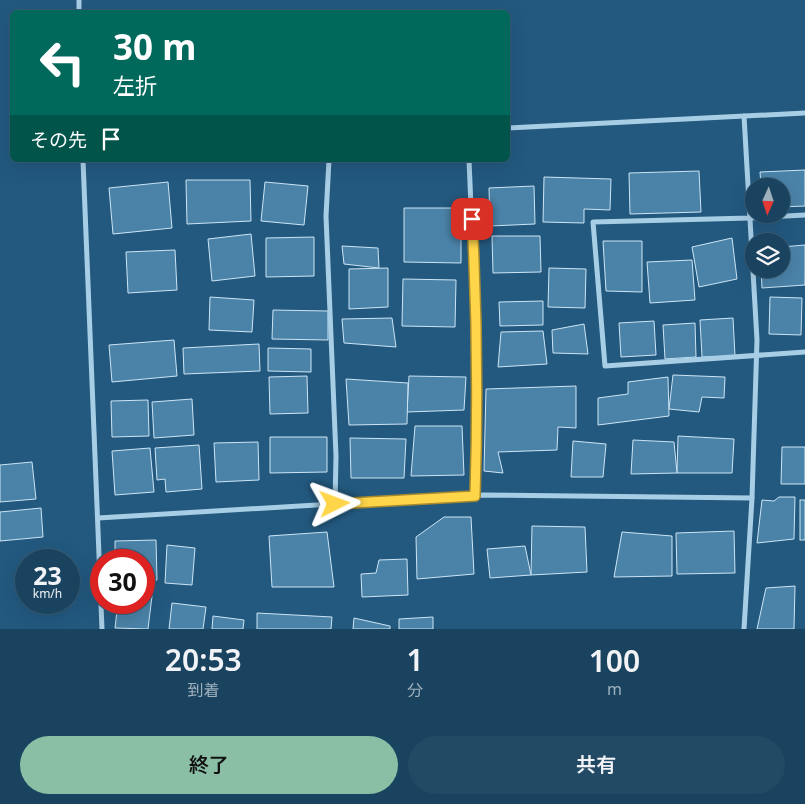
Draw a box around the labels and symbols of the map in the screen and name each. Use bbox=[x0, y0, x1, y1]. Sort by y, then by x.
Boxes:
north arrow bbox=[745, 178, 790, 222]
pin bbox=[451, 198, 493, 240]
position arrow bbox=[308, 477, 360, 529]
speed limit sign: 30 bbox=[90, 549, 155, 614]

